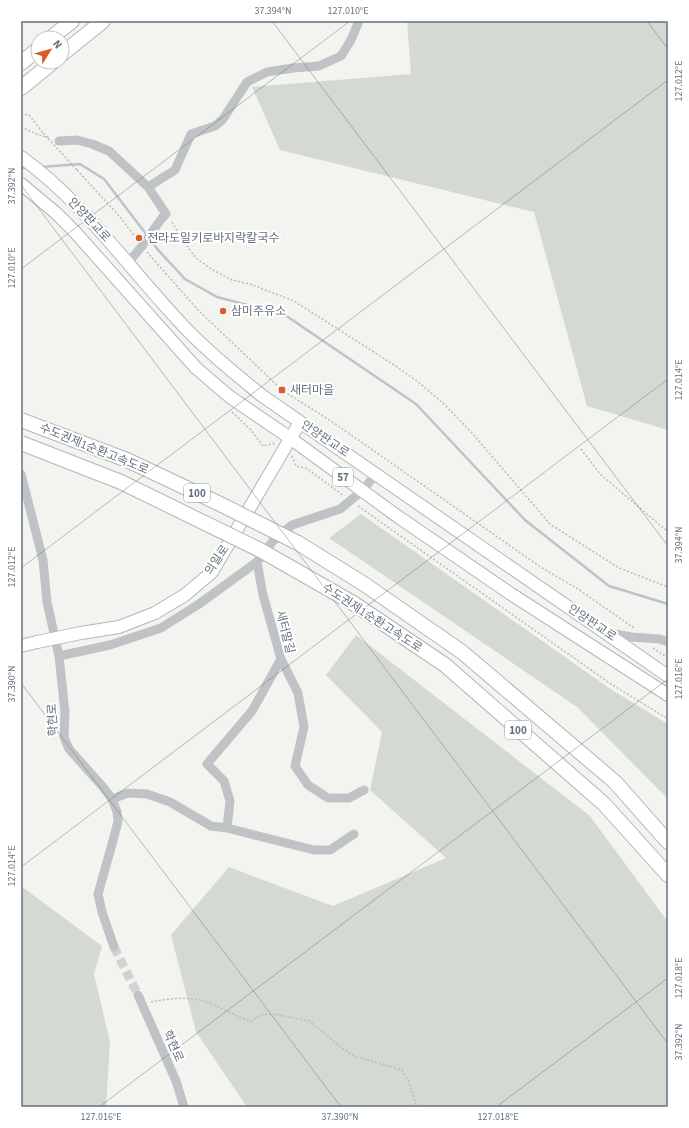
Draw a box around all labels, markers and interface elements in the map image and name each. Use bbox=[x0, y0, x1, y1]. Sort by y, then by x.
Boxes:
text: 37.394°N bbox=[254, 4, 292, 18]
text: 127.010°E bbox=[328, 4, 368, 18]
north arrow bbox=[30, 30, 70, 70]
text: N bbox=[49, 37, 66, 52]
text: 127.012°E bbox=[672, 61, 686, 101]
text: 37.392°N bbox=[5, 167, 19, 205]
street label: 안양판교로 bbox=[64, 194, 114, 246]
place label: 전라도일키로바지락칼국수 bbox=[147, 230, 279, 247]
marker: 전라도일키로바지락칼국수 bbox=[134, 233, 144, 243]
text: 127.010°E bbox=[5, 248, 19, 288]
place label: 삼미주유소 bbox=[231, 303, 286, 320]
marker: 삼미주유소 bbox=[218, 306, 228, 316]
text: 127.014°E bbox=[672, 360, 686, 400]
place label: 새터마을 bbox=[290, 382, 334, 399]
marker: 새터마을 bbox=[277, 385, 287, 395]
street label: 안양판교로 bbox=[297, 417, 353, 461]
street label: 수도권제1순환고속도로 bbox=[37, 419, 151, 479]
road number: 57 bbox=[333, 468, 353, 486]
road number: 100 bbox=[184, 484, 210, 502]
text: 37.394°N bbox=[672, 526, 686, 564]
street label: 의일로 bbox=[201, 542, 233, 578]
text: 127.012°E bbox=[5, 547, 19, 587]
street label: 수도권제1순환고속도로 bbox=[319, 579, 425, 657]
street label: 안양판교로 bbox=[564, 601, 620, 645]
street label: 새터말길 bbox=[271, 609, 299, 655]
text: 127.016°E bbox=[672, 659, 686, 699]
text: 37.390°N bbox=[5, 665, 19, 703]
street label: 학현로 bbox=[44, 703, 62, 737]
road number: 100 bbox=[505, 721, 531, 739]
text: 127.014°E bbox=[5, 846, 19, 886]
text: 127.018°E bbox=[672, 958, 686, 998]
text: 37.392°N bbox=[672, 1023, 686, 1061]
street label: 학현로 bbox=[158, 1027, 188, 1065]
text: 127.016°E bbox=[81, 1110, 121, 1124]
text: 37.390°N bbox=[321, 1110, 359, 1124]
text: 127.018°E bbox=[478, 1110, 518, 1124]

